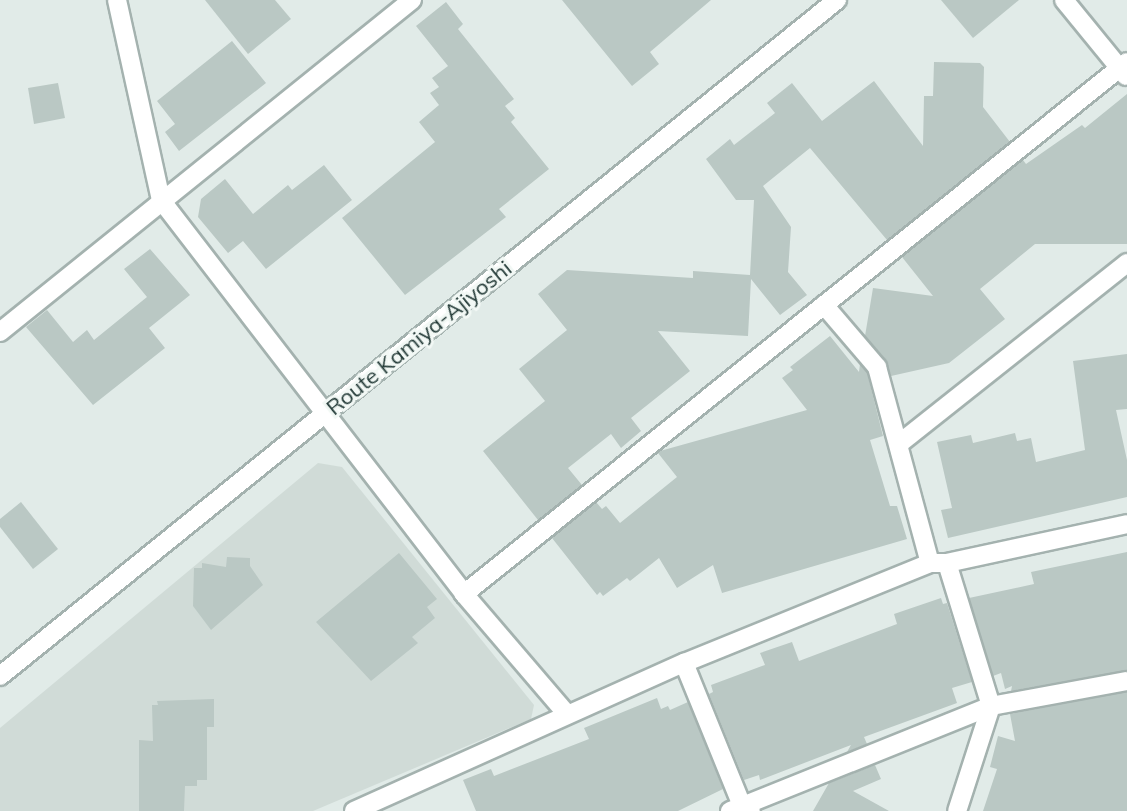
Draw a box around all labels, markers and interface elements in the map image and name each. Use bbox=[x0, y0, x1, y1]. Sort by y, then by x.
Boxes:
street label: Route Kamiya-Ajiyoshi bbox=[321, 255, 517, 421]

